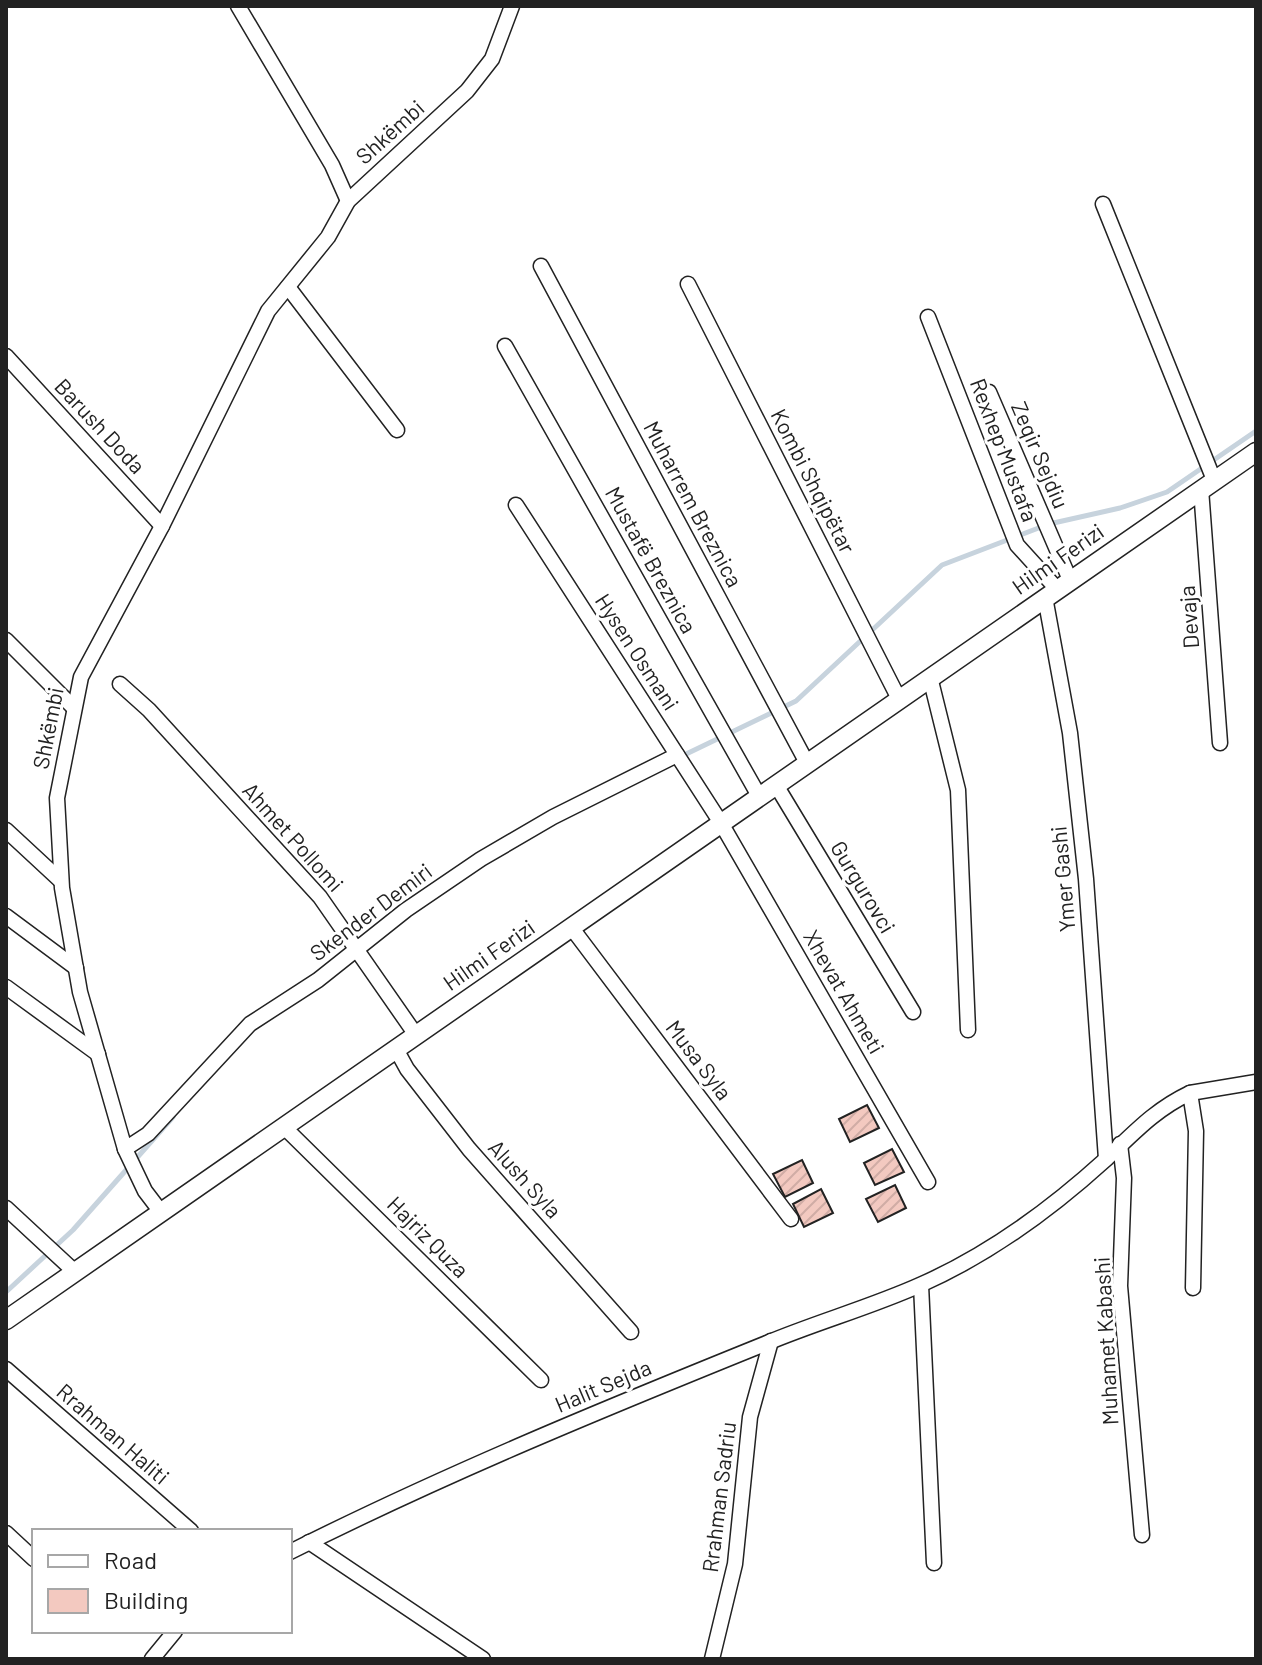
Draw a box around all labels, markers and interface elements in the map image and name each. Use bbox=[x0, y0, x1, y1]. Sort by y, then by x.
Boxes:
street label: Shkëmbi bbox=[350, 94, 429, 169]
street label: Barush Doda bbox=[50, 372, 151, 478]
street label: Rexhep Mustafa bbox=[966, 374, 1044, 525]
street label: Zeqir Sejdiu bbox=[1007, 397, 1075, 512]
street label: Kombi Shqipëtar bbox=[766, 404, 861, 557]
street label: Muharrem Breznica bbox=[639, 416, 749, 591]
street label: Mustafë Breznica bbox=[601, 482, 703, 637]
street label: Hilmi Ferizi bbox=[1007, 517, 1108, 599]
street label: Devaja bbox=[1173, 585, 1203, 649]
street label: Hysen Osmani bbox=[591, 588, 685, 715]
street label: Shkëmbi bbox=[26, 685, 68, 771]
street label: Ahmet Pollomi bbox=[238, 776, 349, 896]
street label: Ymer Gashi bbox=[1044, 825, 1080, 933]
street label: Gurgurovci bbox=[826, 836, 902, 937]
street label: Skender Demiri bbox=[304, 857, 436, 965]
street label: Hilmi Ferizi bbox=[438, 913, 539, 995]
street label: Xhevat Ahmeti bbox=[799, 925, 891, 1058]
street label: Musa Syla bbox=[661, 1014, 738, 1104]
street label: Alush Syla bbox=[484, 1134, 568, 1223]
street label: Hajriz Quza bbox=[383, 1190, 475, 1282]
street label: Muhamet Kabashi bbox=[1088, 1256, 1122, 1426]
street label: Halit Sejda bbox=[551, 1353, 655, 1417]
street label: Rrahman Haliti bbox=[52, 1377, 175, 1489]
street label: Rrahman Sadriu bbox=[696, 1420, 740, 1574]
legend bbox=[32, 1529, 292, 1633]
text: Road bbox=[104, 1545, 157, 1574]
text: Building bbox=[104, 1585, 188, 1614]

